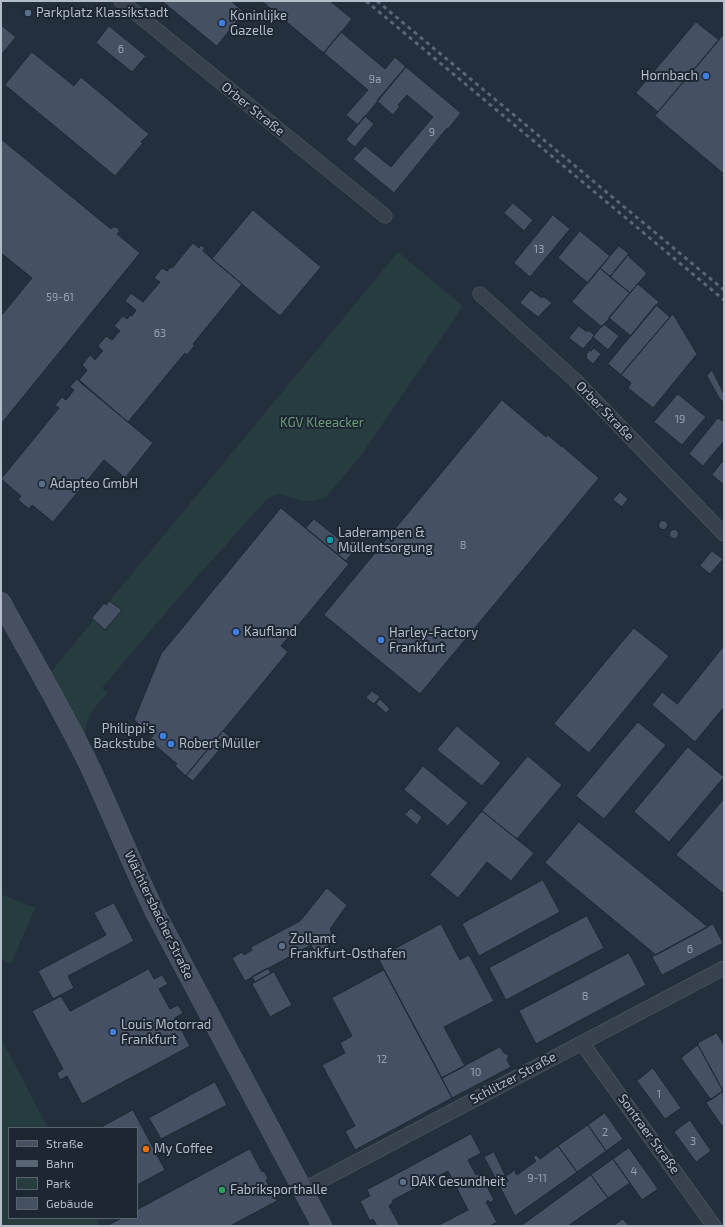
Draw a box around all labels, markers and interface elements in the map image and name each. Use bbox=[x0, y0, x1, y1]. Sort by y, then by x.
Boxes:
place label: Parkplatz Klassikstadt bbox=[36, 5, 168, 21]
marker: Parkplatz Klassikstadt bbox=[23, 8, 33, 18]
place label: Koninlijke Gazelle bbox=[230, 8, 287, 39]
marker: Koninlijke Gazelle bbox=[217, 18, 227, 28]
house number: 6 bbox=[118, 42, 124, 56]
place label: Hornbach bbox=[641, 68, 698, 84]
marker: Hornbach bbox=[701, 71, 711, 81]
house number: 9a bbox=[369, 72, 381, 86]
street label: Orber Straße bbox=[218, 79, 288, 139]
house number: 9 bbox=[429, 125, 435, 139]
house number: 13 bbox=[534, 242, 544, 256]
house number: 59-61 bbox=[46, 290, 74, 304]
house number: 63 bbox=[154, 326, 166, 340]
street label: Orber Straße bbox=[573, 378, 637, 444]
house number: 19 bbox=[675, 412, 685, 426]
park label: KGV Kleeacker bbox=[280, 415, 364, 431]
place label: Adapteo GmbH bbox=[50, 476, 138, 492]
marker: Adapteo GmbH bbox=[37, 479, 47, 489]
place label: Laderampen & Müllentsorgung bbox=[338, 525, 433, 556]
marker: Laderampen & Müllentsorgung bbox=[325, 535, 335, 545]
house number: 8 bbox=[460, 538, 466, 552]
place label: Kaufland bbox=[244, 624, 297, 640]
place label: Harley-Factory Frankfurt bbox=[389, 625, 478, 656]
marker: Kaufland bbox=[231, 627, 241, 637]
marker: Harley-Factory Frankfurt bbox=[376, 635, 386, 645]
place label: Philippi's Backstube bbox=[93, 721, 155, 752]
marker: Philippi's Backstube bbox=[158, 731, 168, 741]
place label: Robert Müller bbox=[179, 736, 261, 752]
marker: Robert Müller bbox=[166, 739, 176, 749]
street label: Wächtersbacher Straße bbox=[121, 848, 197, 982]
place label: Zollamt Frankfurt-Osthafen bbox=[290, 931, 406, 962]
marker: Zollamt Frankfurt-Osthafen bbox=[277, 941, 287, 951]
house number: 6 bbox=[687, 942, 693, 956]
house number: 8 bbox=[582, 989, 588, 1003]
place label: Louis Motorrad Frankfurt bbox=[121, 1017, 211, 1048]
marker: Louis Motorrad Frankfurt bbox=[108, 1027, 118, 1037]
street label: Schlitzer Straße bbox=[467, 1049, 559, 1107]
house number: 12 bbox=[377, 1052, 387, 1066]
house number: 10 bbox=[470, 1065, 482, 1079]
house number: 1 bbox=[657, 1087, 661, 1101]
street label: Sontraer Straße bbox=[615, 1091, 683, 1177]
house number: 2 bbox=[602, 1125, 608, 1139]
legend bbox=[8, 1127, 138, 1219]
house number: 3 bbox=[690, 1134, 696, 1148]
text: Straße bbox=[46, 1136, 83, 1150]
place label: My Coffee bbox=[154, 1141, 213, 1157]
marker: My Coffee bbox=[141, 1144, 151, 1154]
text: Bahn bbox=[46, 1156, 74, 1170]
house number: 4 bbox=[631, 1164, 637, 1178]
house number: 9-11 bbox=[527, 1171, 547, 1185]
place label: DAK Gesundheit bbox=[411, 1174, 505, 1190]
text: Park bbox=[46, 1176, 71, 1190]
marker: DAK Gesundheit bbox=[398, 1177, 408, 1187]
place label: Fabriksporthalle bbox=[230, 1182, 327, 1198]
marker: Fabriksporthalle bbox=[217, 1185, 227, 1195]
text: Gebäude bbox=[46, 1196, 94, 1210]

